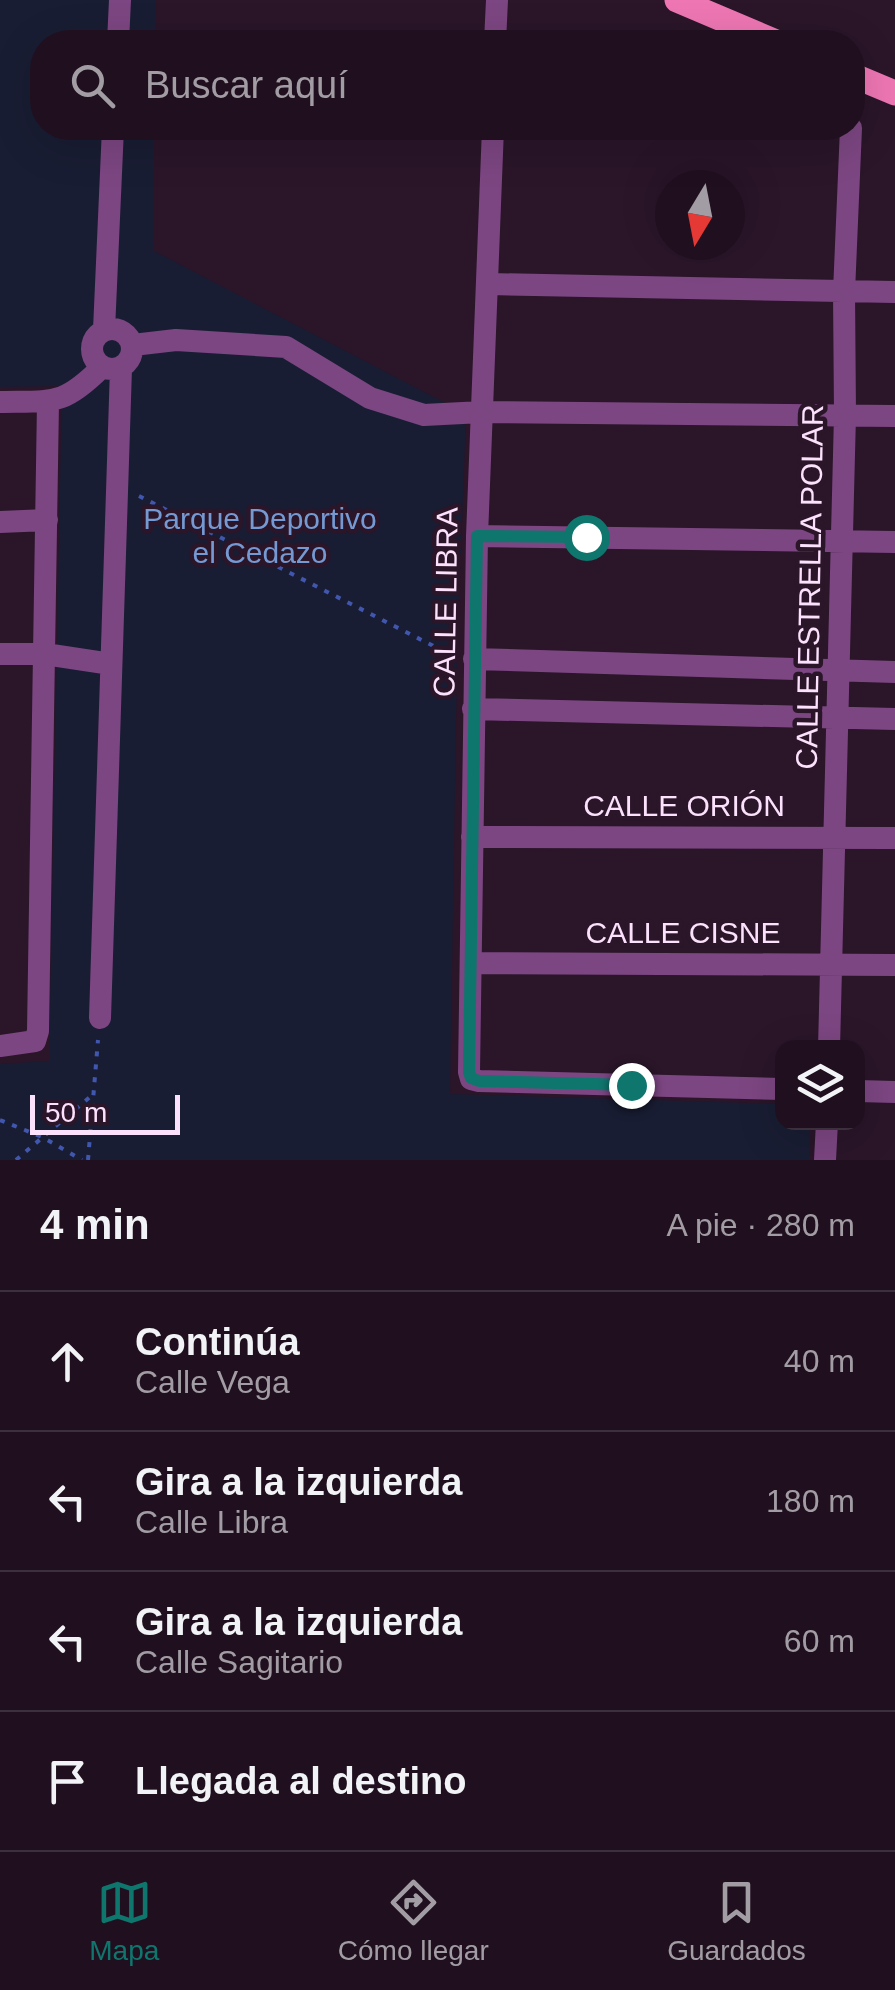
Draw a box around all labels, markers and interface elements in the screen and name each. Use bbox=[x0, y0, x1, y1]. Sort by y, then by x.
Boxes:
search box bbox=[30, 30, 865, 140]
icon: search bbox=[65, 58, 120, 113]
text: Buscar aquí bbox=[145, 64, 348, 106]
north arrow bbox=[655, 170, 745, 260]
street label: CALLE ESTRELLA POLAR bbox=[790, 404, 829, 770]
park label: Parque Deportivo el Cedazo bbox=[143, 502, 377, 569]
street label: CALLE LIBRA bbox=[427, 507, 464, 697]
route start bbox=[564, 515, 610, 561]
street label: CALLE ORIÓN bbox=[583, 789, 785, 822]
street label: CALLE CISNE bbox=[585, 916, 781, 949]
map controls bbox=[775, 1040, 865, 1130]
button: layers bbox=[775, 1040, 865, 1130]
route end bbox=[609, 1063, 655, 1109]
scale bar bbox=[30, 1090, 180, 1134]
text: 50 m bbox=[45, 1097, 107, 1128]
text: 4 min bbox=[40, 1201, 150, 1248]
text: A pie · 280 m bbox=[666, 1207, 855, 1243]
text: Continúa bbox=[135, 1321, 300, 1363]
icon: ahead bbox=[40, 1334, 95, 1389]
text: 40 m bbox=[784, 1343, 855, 1379]
text: Calle Vega bbox=[135, 1364, 290, 1400]
text: Gira a la izquierda bbox=[135, 1461, 462, 1503]
icon: left bbox=[40, 1474, 95, 1529]
text: 180 m bbox=[766, 1483, 855, 1519]
text: Calle Libra bbox=[135, 1504, 288, 1540]
text: Gira a la izquierda bbox=[135, 1601, 462, 1643]
icon: left bbox=[40, 1614, 95, 1669]
text: 60 m bbox=[784, 1623, 855, 1659]
text: Calle Sagitario bbox=[135, 1644, 343, 1680]
icon: arrive bbox=[40, 1754, 95, 1809]
text: Llegada al destino bbox=[135, 1760, 467, 1802]
tab: Mapa bbox=[89, 1875, 159, 1967]
tab: Cómo llegar bbox=[338, 1875, 489, 1967]
tab: Guardados bbox=[667, 1875, 806, 1967]

